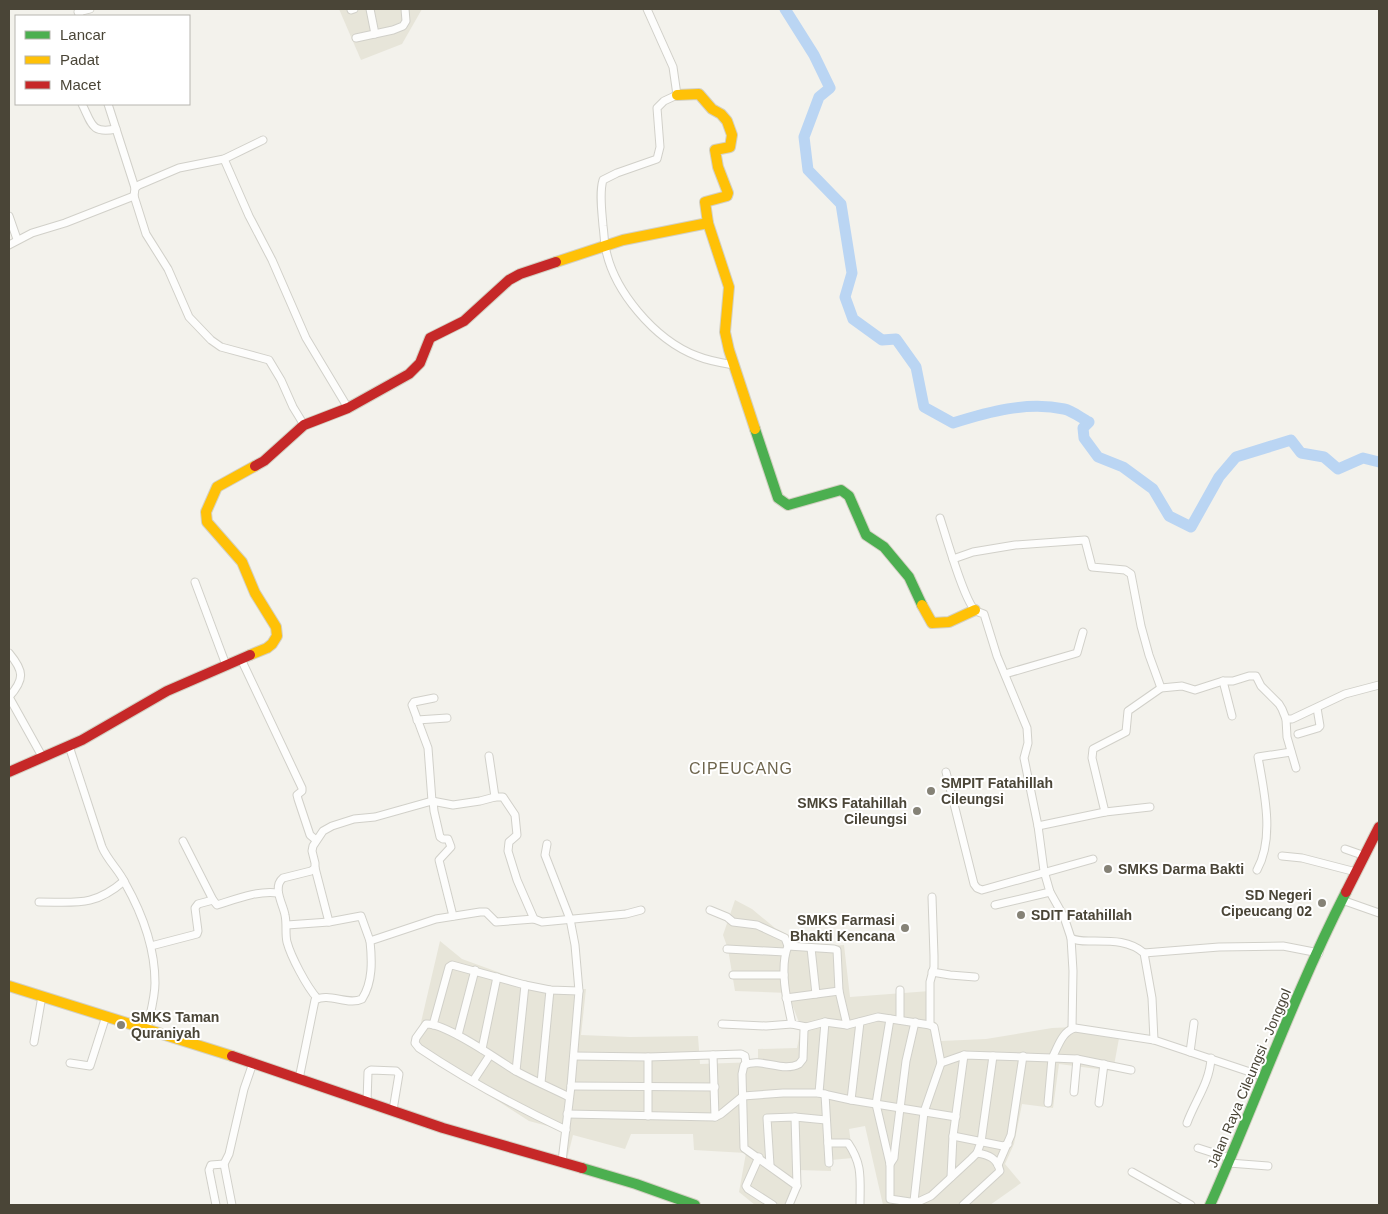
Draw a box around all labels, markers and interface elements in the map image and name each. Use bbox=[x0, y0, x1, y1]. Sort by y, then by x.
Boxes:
legend bbox=[15, 15, 190, 105]
text: Lancar bbox=[60, 26, 106, 43]
text: Padat bbox=[60, 51, 100, 68]
text: Macet bbox=[60, 76, 102, 93]
district label: CIPEUCANG bbox=[689, 760, 793, 777]
place label: SMPIT Fatahillah Cileungsi bbox=[941, 775, 1053, 807]
marker: SMPIT Fatahillah Cileungsi bbox=[925, 785, 937, 797]
place label: SMKS Fatahillah Cileungsi bbox=[797, 795, 907, 827]
marker: SMKS Fatahillah Cileungsi bbox=[911, 805, 923, 817]
place label: SMKS Darma Bakti bbox=[1118, 861, 1244, 877]
marker: SMKS Darma Bakti bbox=[1102, 863, 1114, 875]
place label: SD Negeri Cipeucang 02 bbox=[1221, 887, 1312, 919]
marker: SD Negeri Cipeucang 02 bbox=[1316, 897, 1328, 909]
place label: SDIT Fatahillah bbox=[1031, 907, 1132, 923]
marker: SDIT Fatahillah bbox=[1015, 909, 1027, 921]
place label: SMKS Farmasi Bhakti Kencana bbox=[790, 912, 895, 944]
marker: SMKS Farmasi Bhakti Kencana bbox=[899, 922, 911, 934]
street label: Jalan Raya Cileungsi - Jonggol bbox=[1204, 986, 1294, 1170]
place label: SMKS Taman Quraniyah bbox=[131, 1009, 219, 1041]
marker: SMKS Taman Quraniyah bbox=[115, 1019, 127, 1031]

